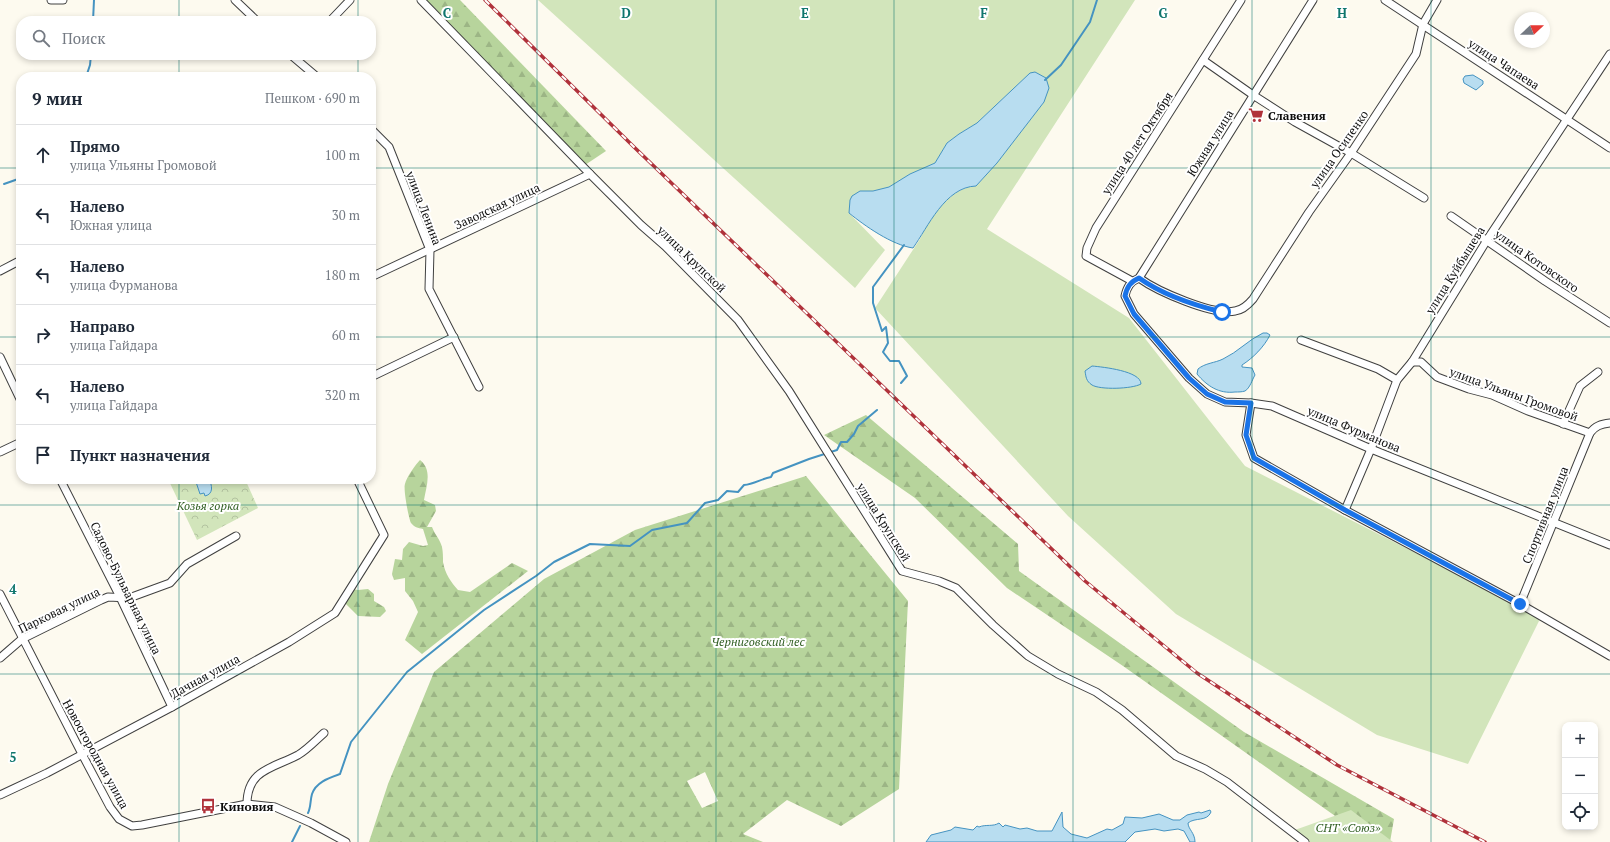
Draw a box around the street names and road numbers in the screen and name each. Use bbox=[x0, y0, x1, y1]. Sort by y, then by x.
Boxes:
street label: улица Чапаева bbox=[1465, 35, 1542, 92]
street label: улица 40 лет Октября bbox=[1098, 89, 1176, 198]
street label: Южная улица bbox=[1184, 107, 1236, 179]
street label: улица Осипенко bbox=[1306, 107, 1372, 192]
street label: улица Ленина bbox=[403, 168, 445, 247]
street label: Заводская улица bbox=[452, 180, 542, 232]
street label: улица Крупской bbox=[654, 222, 729, 296]
street label: улица Куйбышева bbox=[1422, 224, 1488, 317]
street label: улица Котовского bbox=[1491, 226, 1582, 296]
street label: улица Ульяны Громовой bbox=[1447, 363, 1580, 424]
street label: улица Фурманова bbox=[1304, 402, 1403, 455]
street label: Спортивная улица bbox=[1519, 464, 1571, 566]
street label: улица Крупской bbox=[853, 479, 914, 564]
street label: Садово-Бульварная улица bbox=[87, 519, 165, 657]
street label: Парковая улица bbox=[16, 584, 102, 636]
street label: Дачная улица bbox=[168, 651, 242, 701]
street label: Новоогородная улица bbox=[60, 697, 132, 811]

